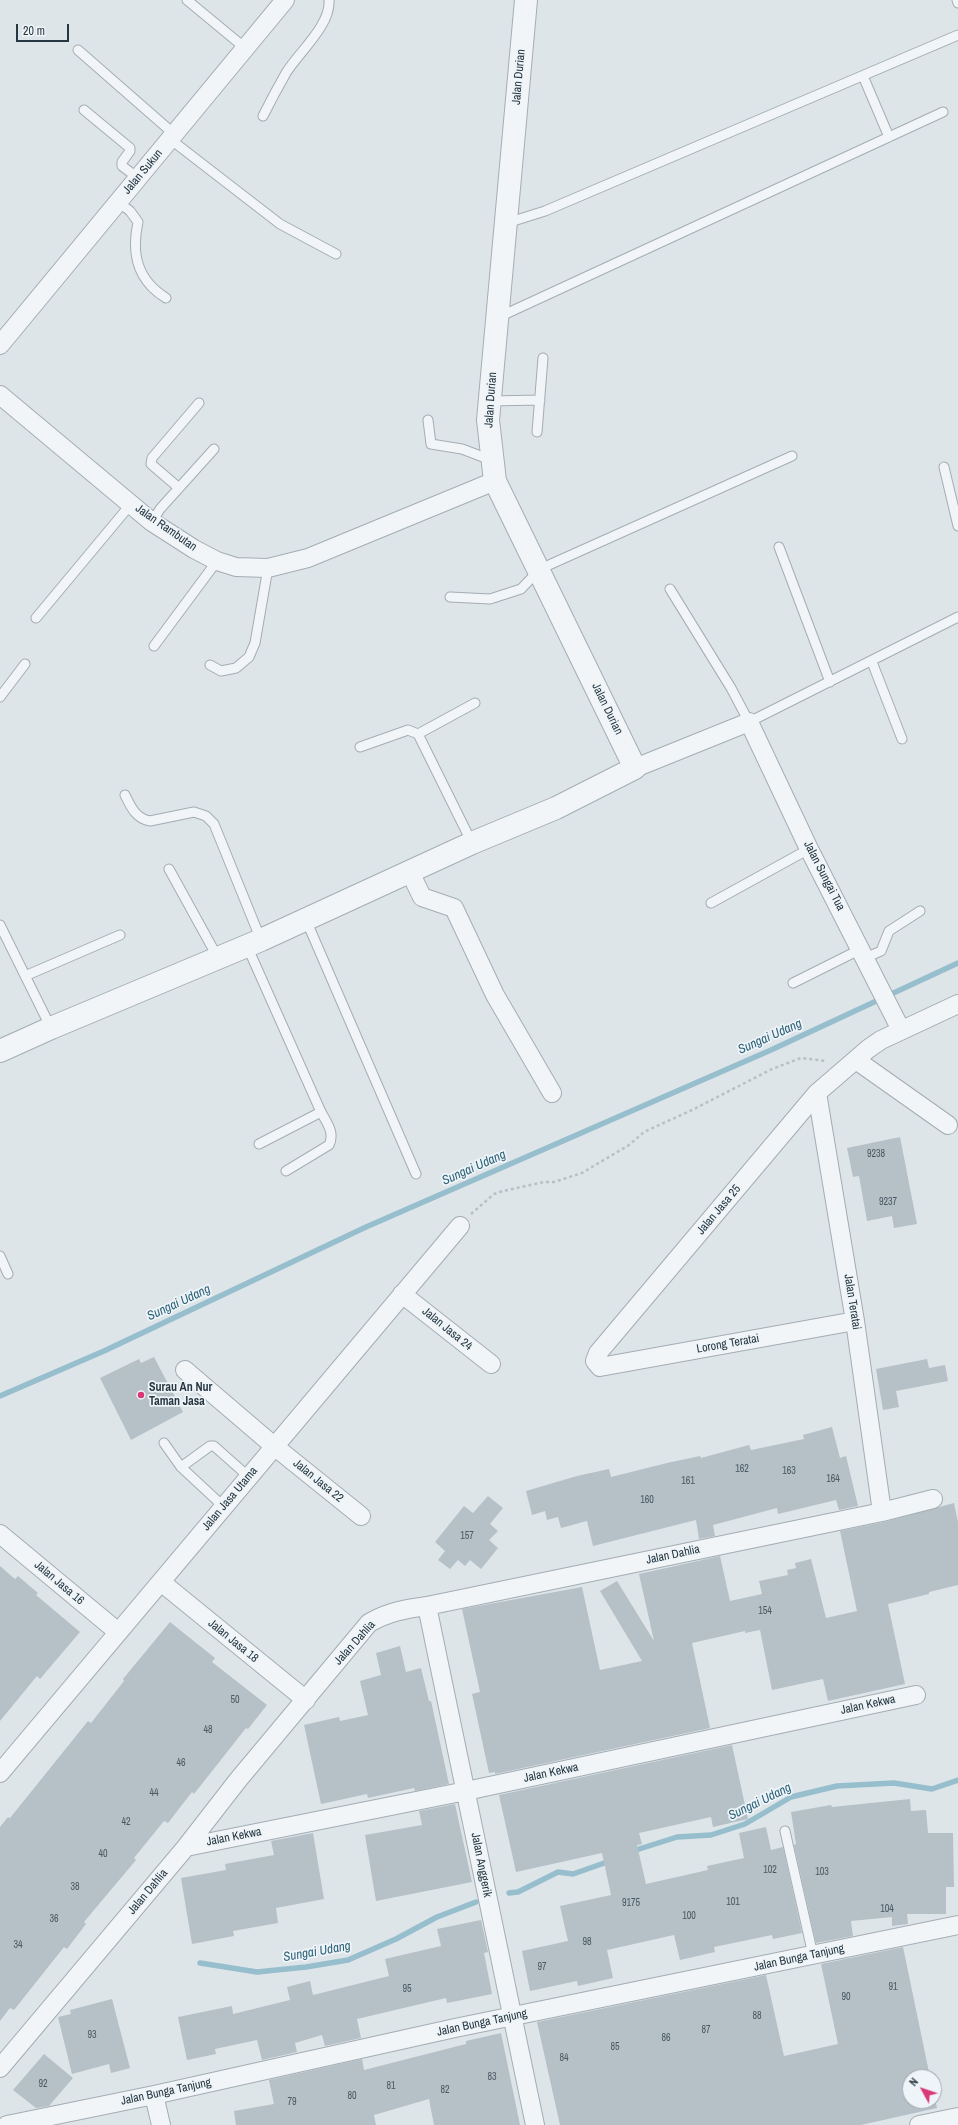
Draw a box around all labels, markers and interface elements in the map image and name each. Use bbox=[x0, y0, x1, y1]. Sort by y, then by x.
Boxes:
scale bar bbox=[18, 16, 71, 42]
text: 20 m bbox=[23, 23, 45, 39]
street label: Jalan Durian bbox=[509, 49, 529, 105]
street label: Jalan Sukun bbox=[120, 147, 166, 197]
street label: Jalan Durian bbox=[482, 372, 500, 428]
street label: Jalan Rambutan bbox=[133, 502, 199, 554]
street label: Jalan Durian bbox=[588, 681, 626, 737]
street label: Jalan Sungai Tua bbox=[800, 839, 848, 913]
water label: Sungai Udang bbox=[736, 1016, 804, 1058]
water label: Sungai Udang bbox=[440, 1147, 508, 1189]
house number: 9238 bbox=[867, 1148, 885, 1160]
street label: Jalan Jasa 25 bbox=[694, 1182, 744, 1238]
house number: 9237 bbox=[879, 1196, 897, 1208]
street label: Jalan Teratai bbox=[840, 1273, 864, 1331]
water label: Sungai Udang bbox=[145, 1282, 213, 1324]
street label: Jalan Jasa 24 bbox=[419, 1304, 475, 1354]
street label: Lorong Teratai bbox=[696, 1331, 760, 1357]
place label: Surau An Nur Taman Jasa bbox=[149, 1381, 212, 1409]
marker: Surau An Nur Taman Jasa bbox=[136, 1390, 146, 1400]
street label: Jalan Jasa 22 bbox=[290, 1456, 346, 1506]
house number: 162 bbox=[735, 1463, 749, 1475]
street label: Jalan Jasa Utama bbox=[199, 1464, 261, 1534]
house number: 163 bbox=[782, 1465, 796, 1477]
house number: 164 bbox=[826, 1473, 840, 1485]
house number: 161 bbox=[681, 1475, 695, 1487]
house number: 160 bbox=[640, 1494, 654, 1506]
house number: 157 bbox=[460, 1530, 474, 1542]
street label: Jalan Dahlia bbox=[645, 1542, 701, 1568]
street label: Jalan Jasa 16 bbox=[31, 1558, 87, 1608]
house number: 154 bbox=[758, 1605, 772, 1617]
street label: Jalan Jasa 18 bbox=[205, 1616, 261, 1666]
street label: Jalan Dahlia bbox=[331, 1618, 379, 1668]
street label: Jalan Kekwa bbox=[839, 1692, 897, 1718]
house number: 50 bbox=[230, 1694, 240, 1706]
house number: 48 bbox=[203, 1724, 213, 1736]
house number: 46 bbox=[176, 1757, 186, 1769]
street label: Jalan Kekwa bbox=[522, 1760, 580, 1786]
water label: Sungai Udang bbox=[726, 1780, 794, 1824]
house number: 44 bbox=[149, 1787, 159, 1799]
house number: 42 bbox=[121, 1816, 131, 1828]
street label: Jalan Kekwa bbox=[205, 1825, 263, 1849]
street label: Jalan Anggerik bbox=[468, 1831, 494, 1899]
house number: 40 bbox=[98, 1848, 108, 1860]
house number: 102 bbox=[763, 1864, 777, 1876]
street label: Jalan Dahlia bbox=[125, 1866, 171, 1918]
house number: 103 bbox=[815, 1866, 829, 1878]
house number: 38 bbox=[70, 1881, 80, 1893]
house number: 101 bbox=[726, 1896, 740, 1908]
house number: 9175 bbox=[622, 1897, 640, 1909]
house number: 104 bbox=[880, 1903, 894, 1915]
house number: 100 bbox=[682, 1910, 696, 1922]
house number: 36 bbox=[49, 1913, 59, 1925]
house number: 98 bbox=[582, 1936, 592, 1948]
water label: Sungai Udang bbox=[282, 1938, 352, 1966]
house number: 34 bbox=[13, 1939, 23, 1951]
street label: Jalan Bunga Tanjung bbox=[752, 1941, 846, 1975]
house number: 97 bbox=[537, 1961, 547, 1973]
house number: 91 bbox=[888, 1981, 898, 1993]
house number: 95 bbox=[402, 1983, 412, 1995]
house number: 90 bbox=[841, 1991, 851, 2003]
street label: Jalan Bunga Tanjung bbox=[435, 2006, 529, 2040]
house number: 88 bbox=[752, 2010, 762, 2022]
house number: 87 bbox=[701, 2024, 711, 2036]
house number: 93 bbox=[87, 2029, 97, 2041]
house number: 86 bbox=[661, 2032, 671, 2044]
house number: 85 bbox=[610, 2041, 620, 2053]
house number: 84 bbox=[559, 2052, 569, 2064]
north arrow bbox=[902, 2069, 942, 2109]
house number: 83 bbox=[487, 2071, 497, 2083]
street label: Jalan Bunga Tanjung bbox=[119, 2075, 213, 2109]
text: N bbox=[906, 2075, 921, 2089]
house number: 92 bbox=[38, 2078, 48, 2090]
house number: 81 bbox=[386, 2080, 396, 2092]
house number: 82 bbox=[440, 2084, 450, 2096]
house number: 80 bbox=[347, 2090, 357, 2102]
house number: 79 bbox=[287, 2096, 297, 2108]

